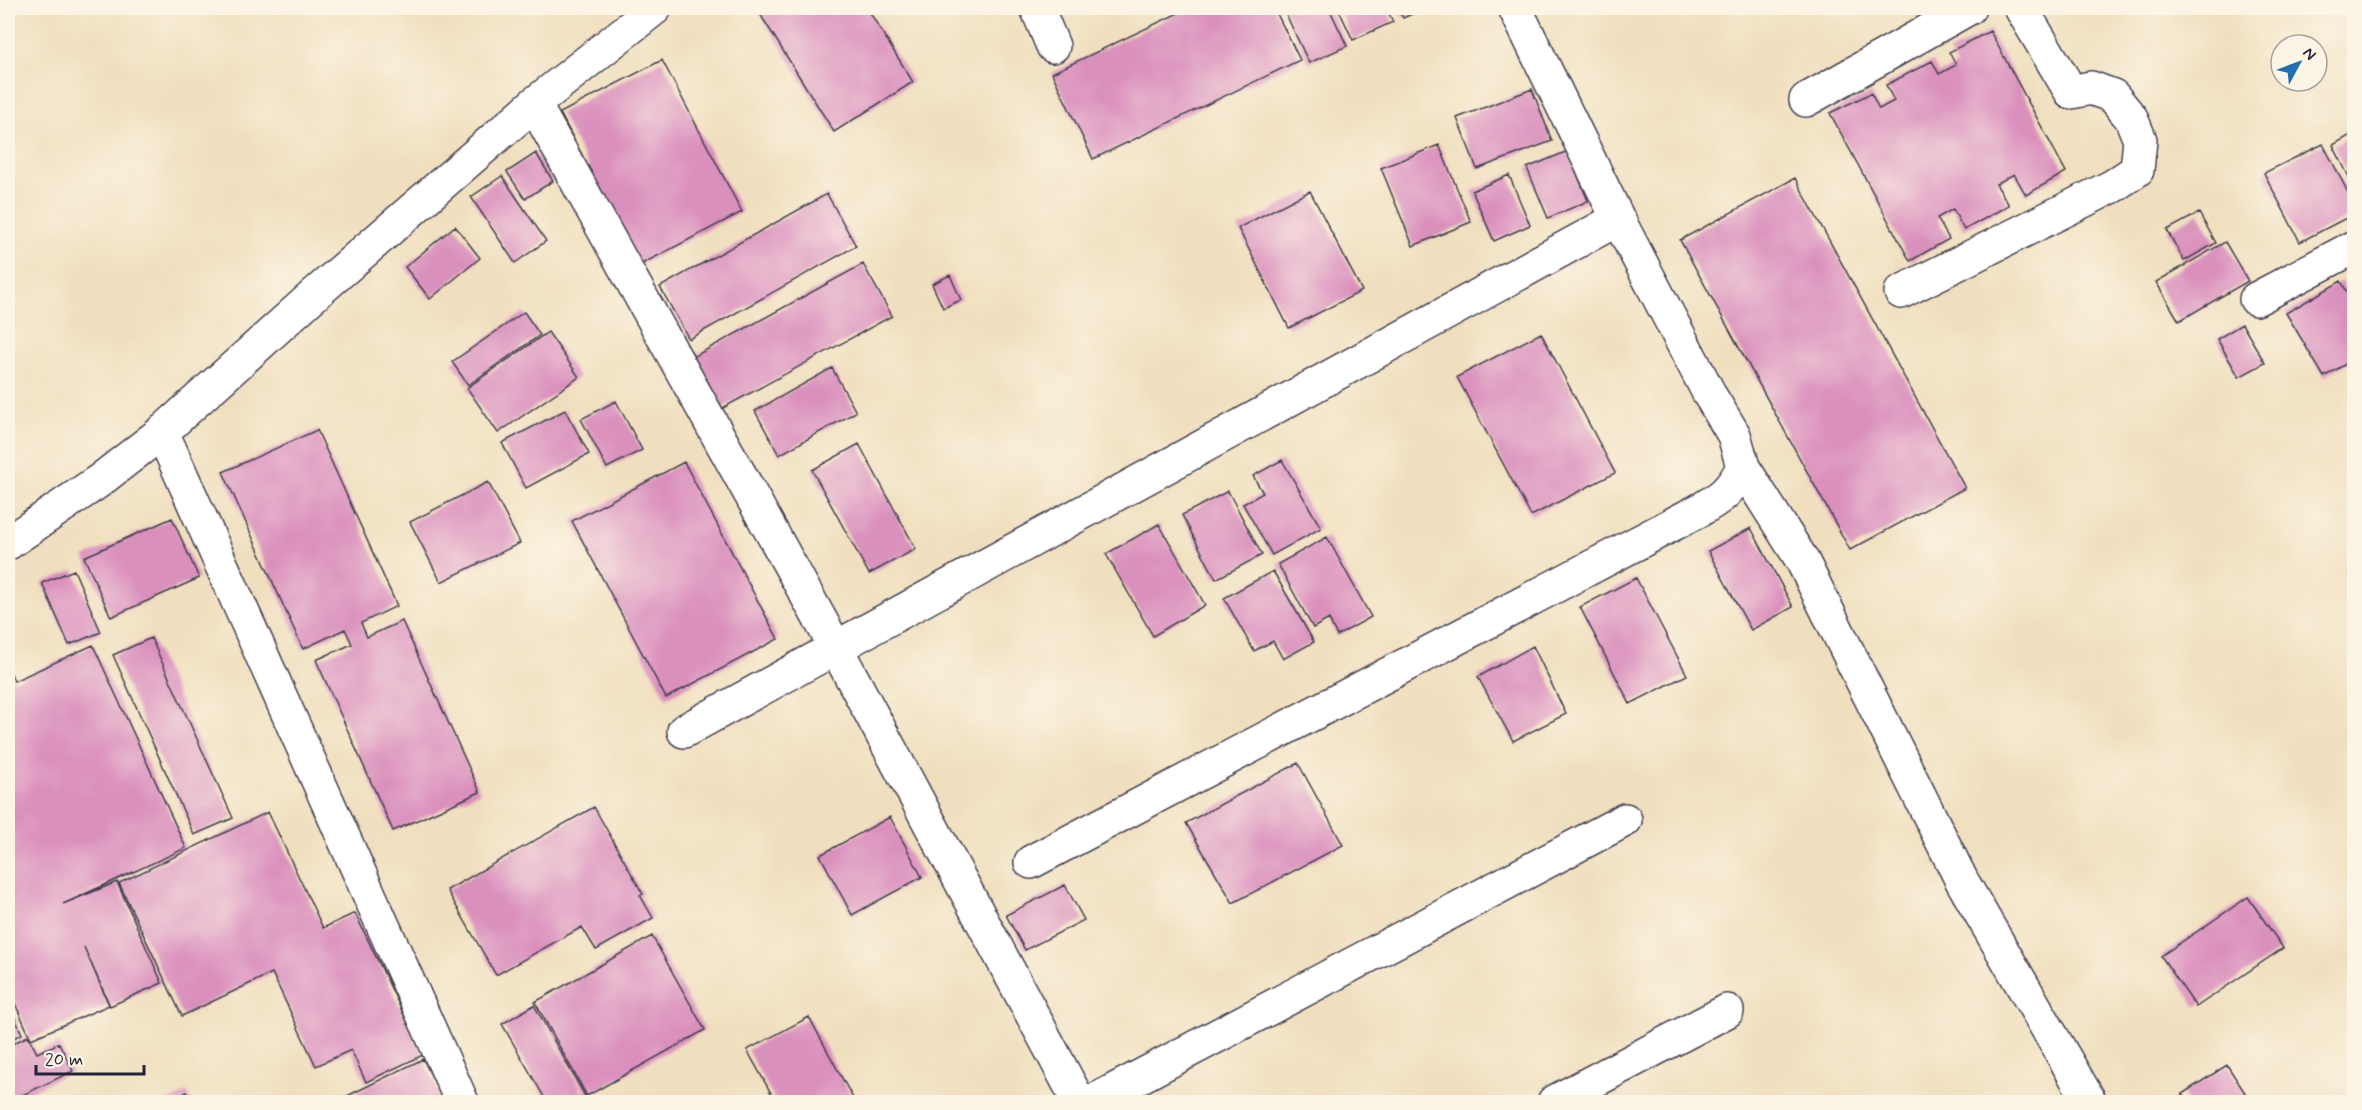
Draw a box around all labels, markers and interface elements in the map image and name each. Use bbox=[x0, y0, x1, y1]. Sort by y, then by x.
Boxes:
north arrow bbox=[2269, 33, 2329, 93]
text: N bbox=[2298, 43, 2321, 65]
scale bar bbox=[36, 1038, 144, 1076]
text: 20 m bbox=[45, 1048, 83, 1072]

